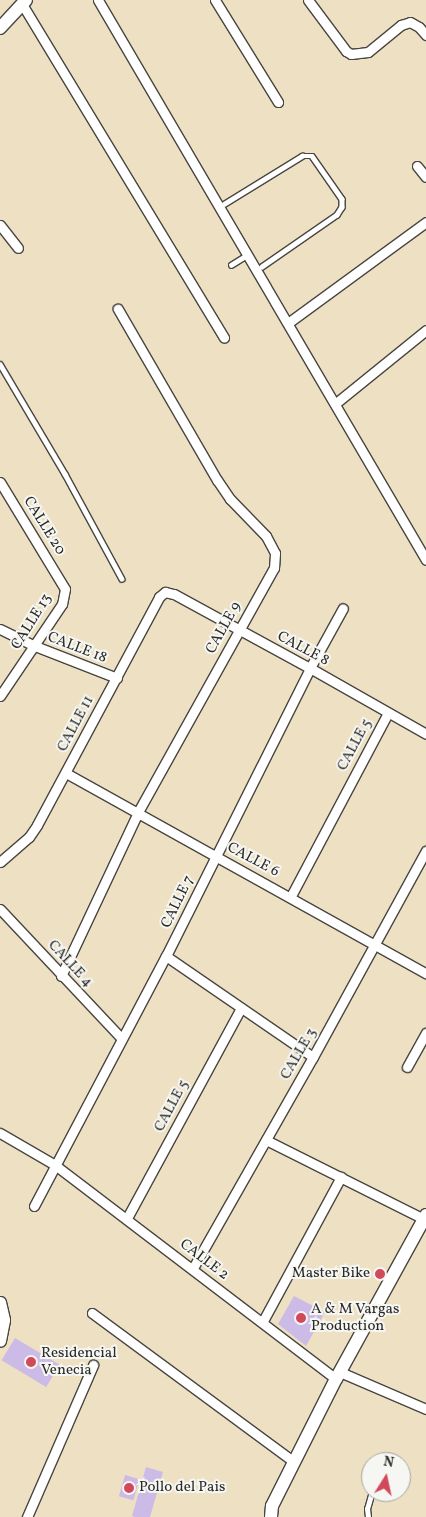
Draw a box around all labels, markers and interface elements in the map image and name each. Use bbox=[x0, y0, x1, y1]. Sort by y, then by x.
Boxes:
street label: CALLE 20 bbox=[19, 493, 69, 559]
street label: CALLE 13 bbox=[8, 591, 56, 653]
street label: CALLE 9 bbox=[202, 599, 246, 657]
street label: CALLE 18 bbox=[45, 628, 109, 668]
street label: CALLE 8 bbox=[274, 628, 332, 670]
street label: CALLE 11 bbox=[54, 693, 98, 755]
street label: CALLE 5 bbox=[334, 716, 376, 774]
street label: CALLE 6 bbox=[224, 839, 282, 881]
street label: CALLE 7 bbox=[158, 873, 198, 931]
street label: CALLE 4 bbox=[44, 937, 96, 991]
street label: CALLE 3 bbox=[277, 1025, 321, 1083]
street label: CALLE 5 bbox=[151, 1077, 193, 1135]
street label: CALLE 2 bbox=[176, 1236, 232, 1284]
place label: Master Bike bbox=[292, 1265, 370, 1283]
marker: Master Bike bbox=[374, 1268, 386, 1280]
place label: A & M Vargas Production bbox=[311, 1300, 400, 1335]
marker: A & M Vargas Production bbox=[295, 1312, 307, 1324]
place label: Residencial Venecia bbox=[41, 1344, 117, 1379]
marker: Residencial Venecia bbox=[25, 1356, 37, 1368]
north arrow bbox=[361, 1452, 411, 1502]
text: N bbox=[382, 1452, 395, 1473]
place label: Pollo del Pais bbox=[139, 1479, 225, 1497]
marker: Pollo del Pais bbox=[123, 1482, 135, 1494]

